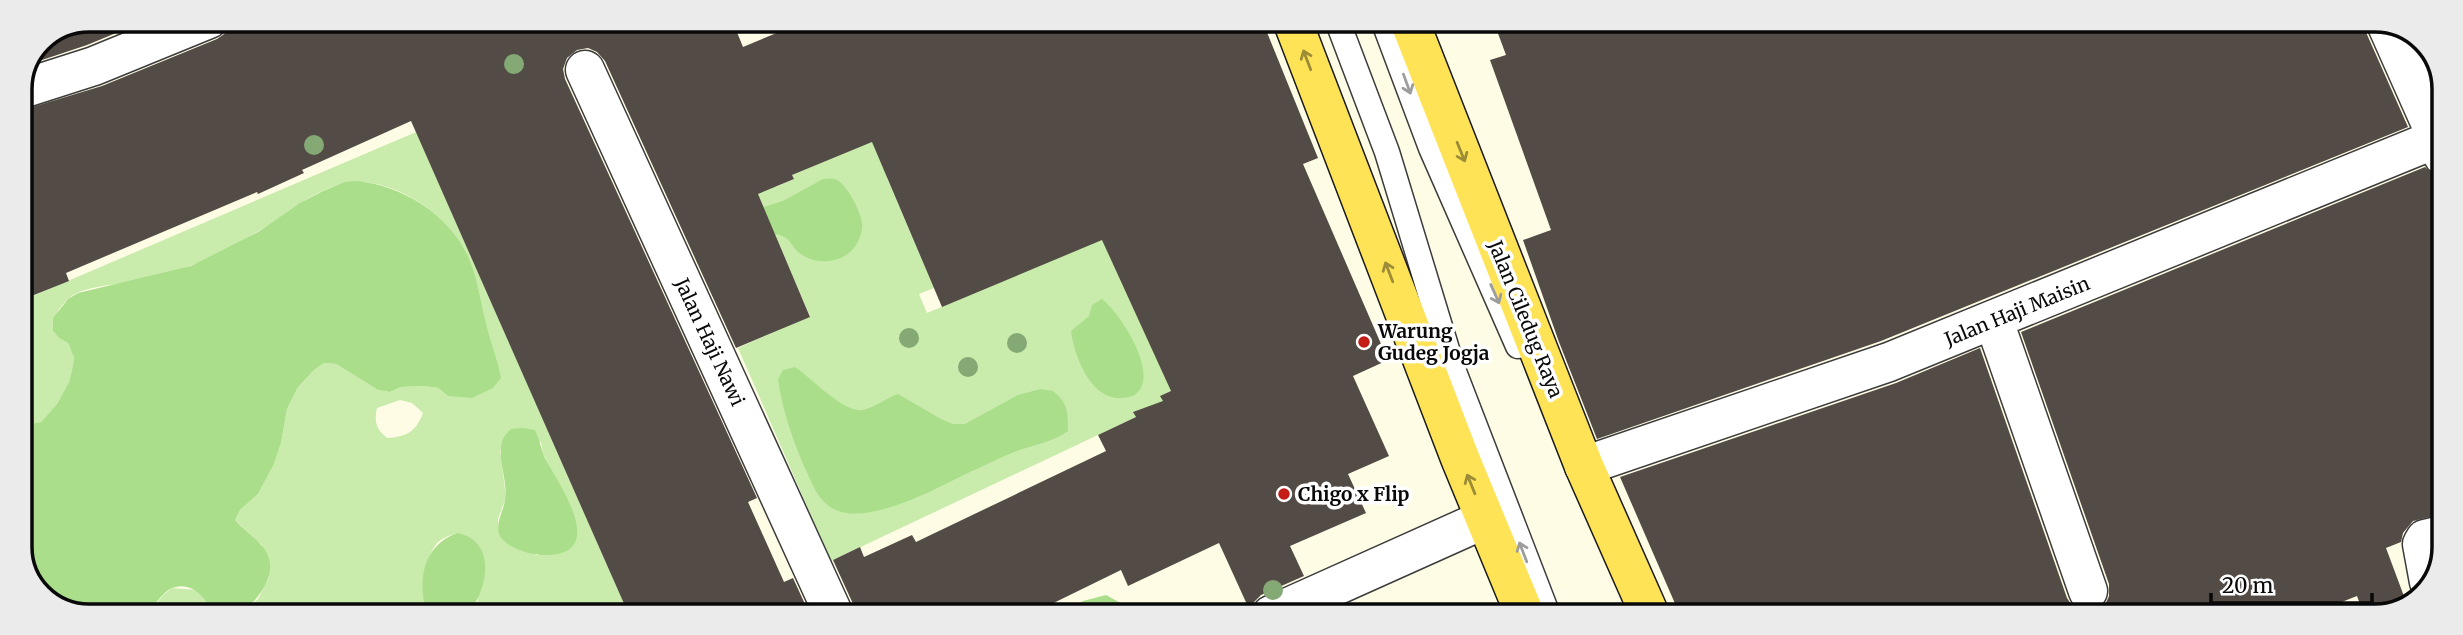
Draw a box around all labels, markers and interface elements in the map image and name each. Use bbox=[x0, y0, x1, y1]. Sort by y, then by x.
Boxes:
one-way arrow bbox=[1300, 50, 1312, 71]
one-way arrow bbox=[1402, 73, 1415, 94]
one-way arrow bbox=[1455, 141, 1468, 162]
street label: Jalan Ciledug Raya bbox=[1483, 236, 1569, 401]
one-way arrow bbox=[1381, 262, 1394, 284]
street label: Jalan Haji Maisin bbox=[1940, 271, 2093, 351]
street label: Jalan Haji Nawi bbox=[670, 273, 750, 410]
one-way arrow bbox=[1489, 283, 1502, 304]
place label: Warung Gudeg Jogja bbox=[1377, 319, 1490, 365]
marker: Warung Gudeg Jogja bbox=[1356, 334, 1372, 350]
one-way arrow bbox=[1463, 474, 1476, 496]
place label: Chigo x Flip bbox=[1298, 482, 1409, 506]
marker: Chigo x Flip bbox=[1276, 486, 1292, 502]
one-way arrow bbox=[1516, 541, 1529, 563]
scale bar bbox=[2211, 562, 2372, 606]
text: 20 m bbox=[2222, 572, 2274, 599]

